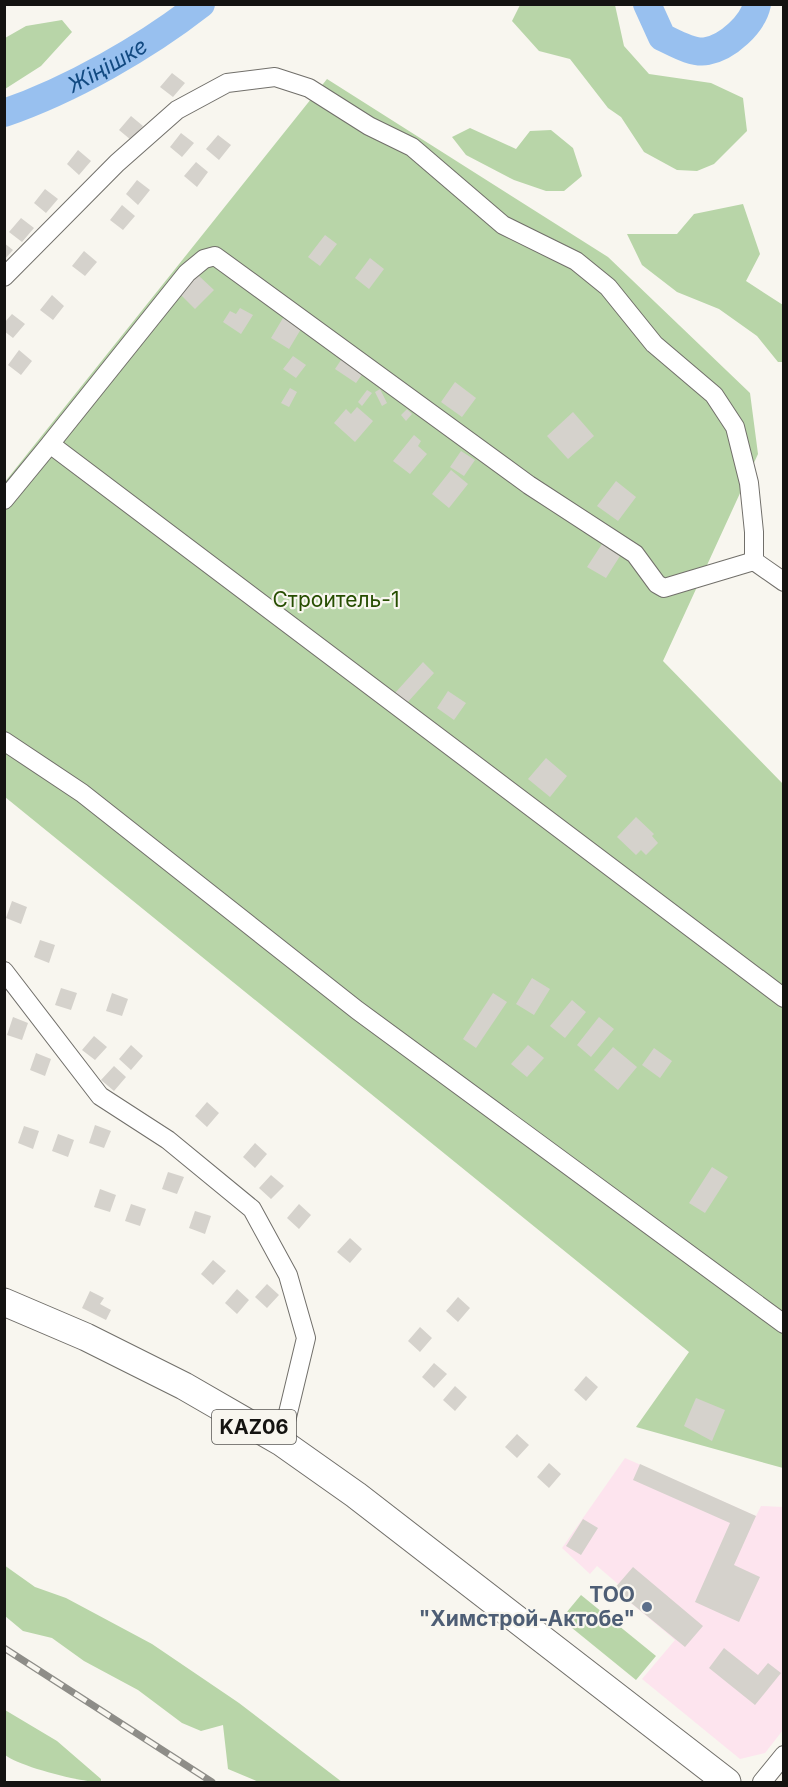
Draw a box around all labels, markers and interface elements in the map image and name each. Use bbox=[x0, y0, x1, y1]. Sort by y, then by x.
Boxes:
water label: Жіңішке bbox=[62, 32, 152, 98]
park label: Строитель-1 bbox=[272, 587, 400, 612]
road number: KАZ06 bbox=[212, 1410, 296, 1444]
place label: ТОО "Химстрой-Актобе" bbox=[419, 1582, 635, 1631]
marker: ТОО "Химстрой-Актобе" bbox=[640, 1600, 654, 1614]

